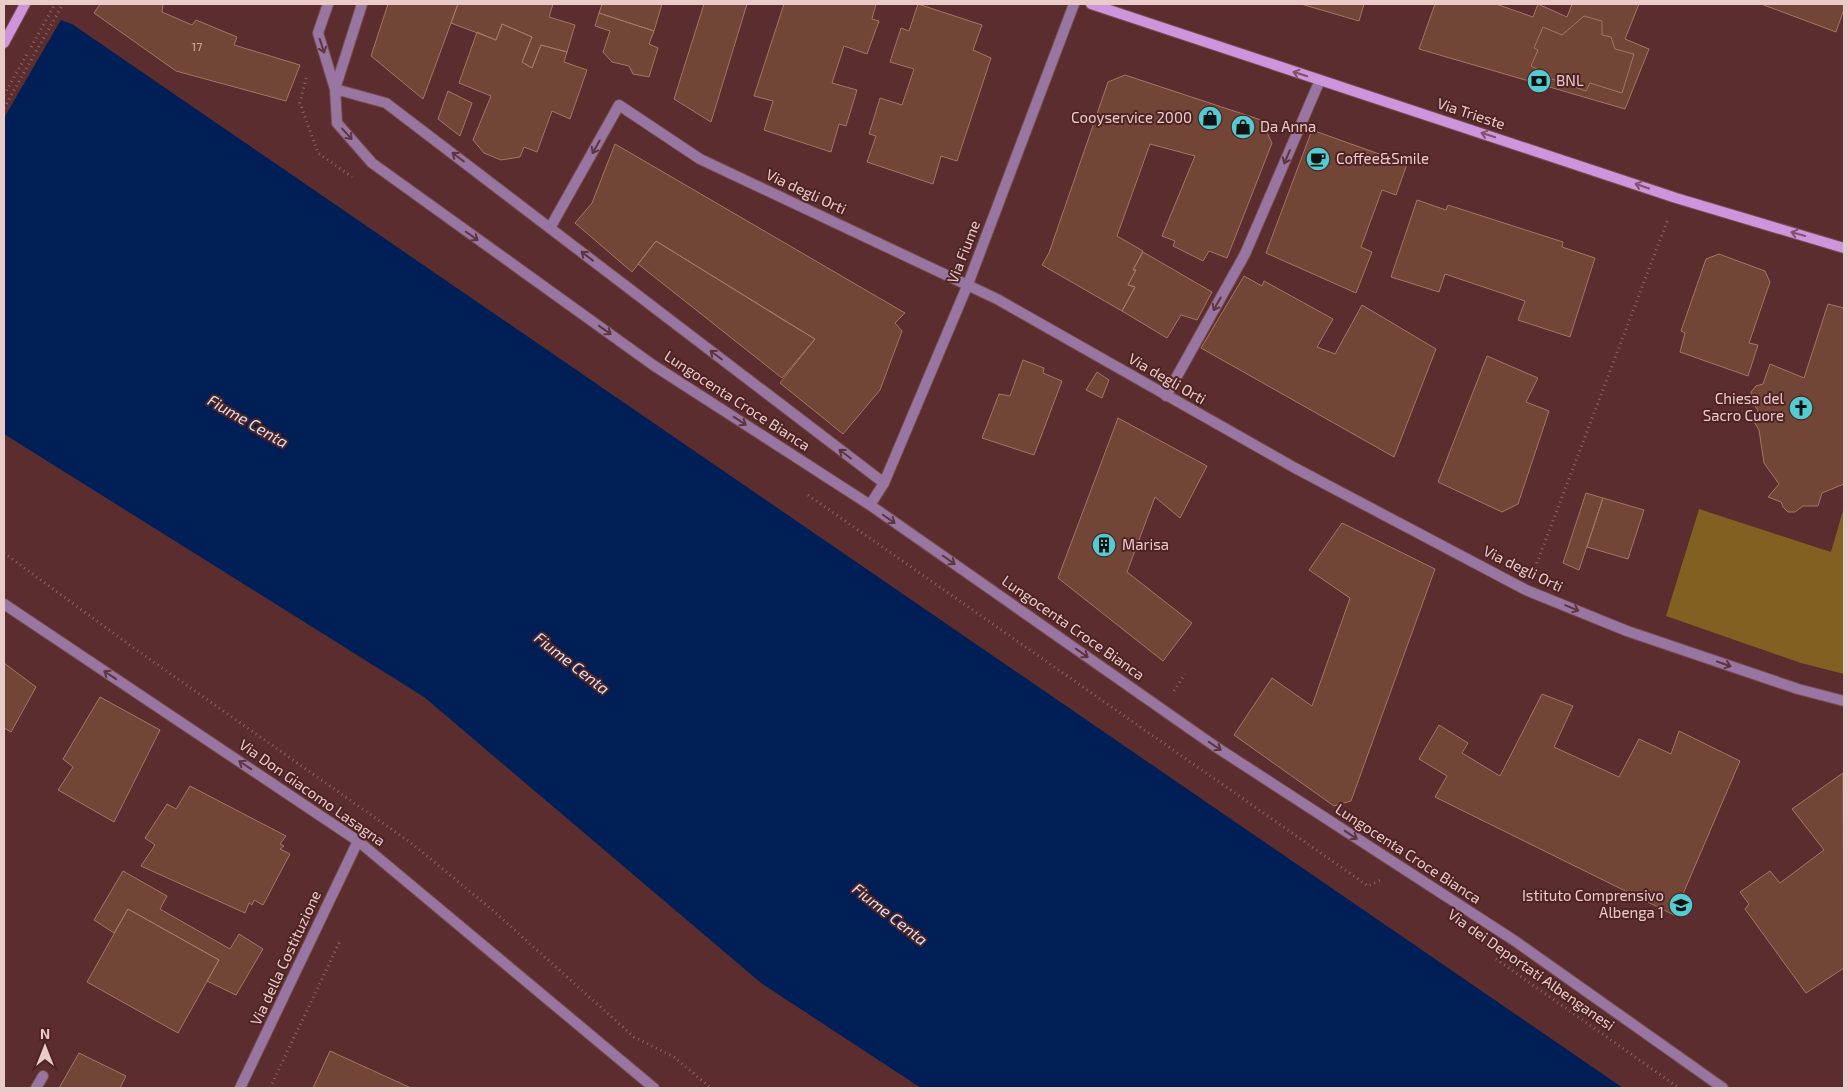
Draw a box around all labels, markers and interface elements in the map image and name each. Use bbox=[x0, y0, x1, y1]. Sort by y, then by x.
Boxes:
one-way arrow bbox=[317, 38, 327, 54]
house number: 17 bbox=[192, 39, 202, 53]
one-way arrow bbox=[1293, 68, 1309, 78]
bank icon: BNL bbox=[1526, 68, 1552, 94]
place label: BNL bbox=[1556, 71, 1584, 89]
street label: Via Trieste bbox=[1435, 94, 1508, 133]
shop icon: Cooyservice 2000 bbox=[1197, 105, 1223, 131]
place label: Cooyservice 2000 bbox=[1071, 108, 1192, 126]
shop icon: Da Anna bbox=[1230, 114, 1256, 140]
place label: Da Anna bbox=[1260, 117, 1316, 135]
one-way arrow bbox=[341, 128, 352, 141]
one-way arrow bbox=[1480, 130, 1496, 140]
one-way arrow bbox=[590, 139, 600, 154]
cafe icon: Coffee&Smile bbox=[1305, 146, 1331, 172]
one-way arrow bbox=[1281, 149, 1291, 164]
place label: Coffee&Smile bbox=[1336, 149, 1429, 167]
one-way arrow bbox=[452, 152, 465, 163]
street label: Via degli Orti bbox=[763, 165, 849, 218]
one-way arrow bbox=[1634, 181, 1650, 191]
street label: Via Fiume bbox=[943, 218, 983, 286]
one-way arrow bbox=[1790, 228, 1806, 238]
one-way arrow bbox=[465, 231, 479, 241]
one-way arrow bbox=[581, 251, 594, 262]
one-way arrow bbox=[1212, 296, 1222, 311]
one-way arrow bbox=[598, 325, 612, 335]
street label: Lungocenta Croce Bianca bbox=[661, 346, 814, 454]
street label: Via degli Orti bbox=[1126, 349, 1209, 408]
one-way arrow bbox=[710, 350, 723, 361]
place label: Chiesa del Sacro Cuore bbox=[1703, 389, 1785, 424]
water label: Fiume Centa bbox=[205, 390, 292, 451]
church icon: Chiesa del Sacro Cuore bbox=[1788, 395, 1814, 421]
one-way arrow bbox=[732, 416, 746, 426]
one-way arrow bbox=[839, 448, 852, 459]
one-way arrow bbox=[882, 514, 896, 524]
building icon: Marisa bbox=[1091, 532, 1117, 558]
place label: Marisa bbox=[1122, 535, 1169, 553]
street label: Via degli Orti bbox=[1481, 541, 1566, 595]
one-way arrow bbox=[941, 555, 955, 565]
street label: Lungocenta Croce Bianca bbox=[999, 571, 1148, 683]
one-way arrow bbox=[1563, 604, 1579, 613]
water label: Fiume Centa bbox=[531, 627, 614, 698]
one-way arrow bbox=[1075, 648, 1089, 658]
one-way arrow bbox=[1716, 660, 1731, 669]
one-way arrow bbox=[103, 669, 117, 680]
street label: Via Don Giacomo Lasagna bbox=[236, 735, 389, 850]
one-way arrow bbox=[1208, 741, 1222, 751]
one-way arrow bbox=[238, 760, 252, 770]
street label: Lungocenta Croce Bianca bbox=[1332, 799, 1485, 907]
one-way arrow bbox=[1344, 829, 1358, 840]
water label: Fiume Centa bbox=[849, 878, 932, 949]
place label: Istituto Comprensivo Albenga 1 bbox=[1522, 886, 1664, 921]
street label: Via della Costituzione bbox=[246, 887, 324, 1028]
school or university icon: Istituto Comprensivo Albenga 1 bbox=[1668, 892, 1694, 918]
street label: Via dei Deportati Albenganesi bbox=[1445, 905, 1618, 1034]
north arrow bbox=[20, 1022, 70, 1072]
text: N bbox=[40, 1025, 50, 1042]

